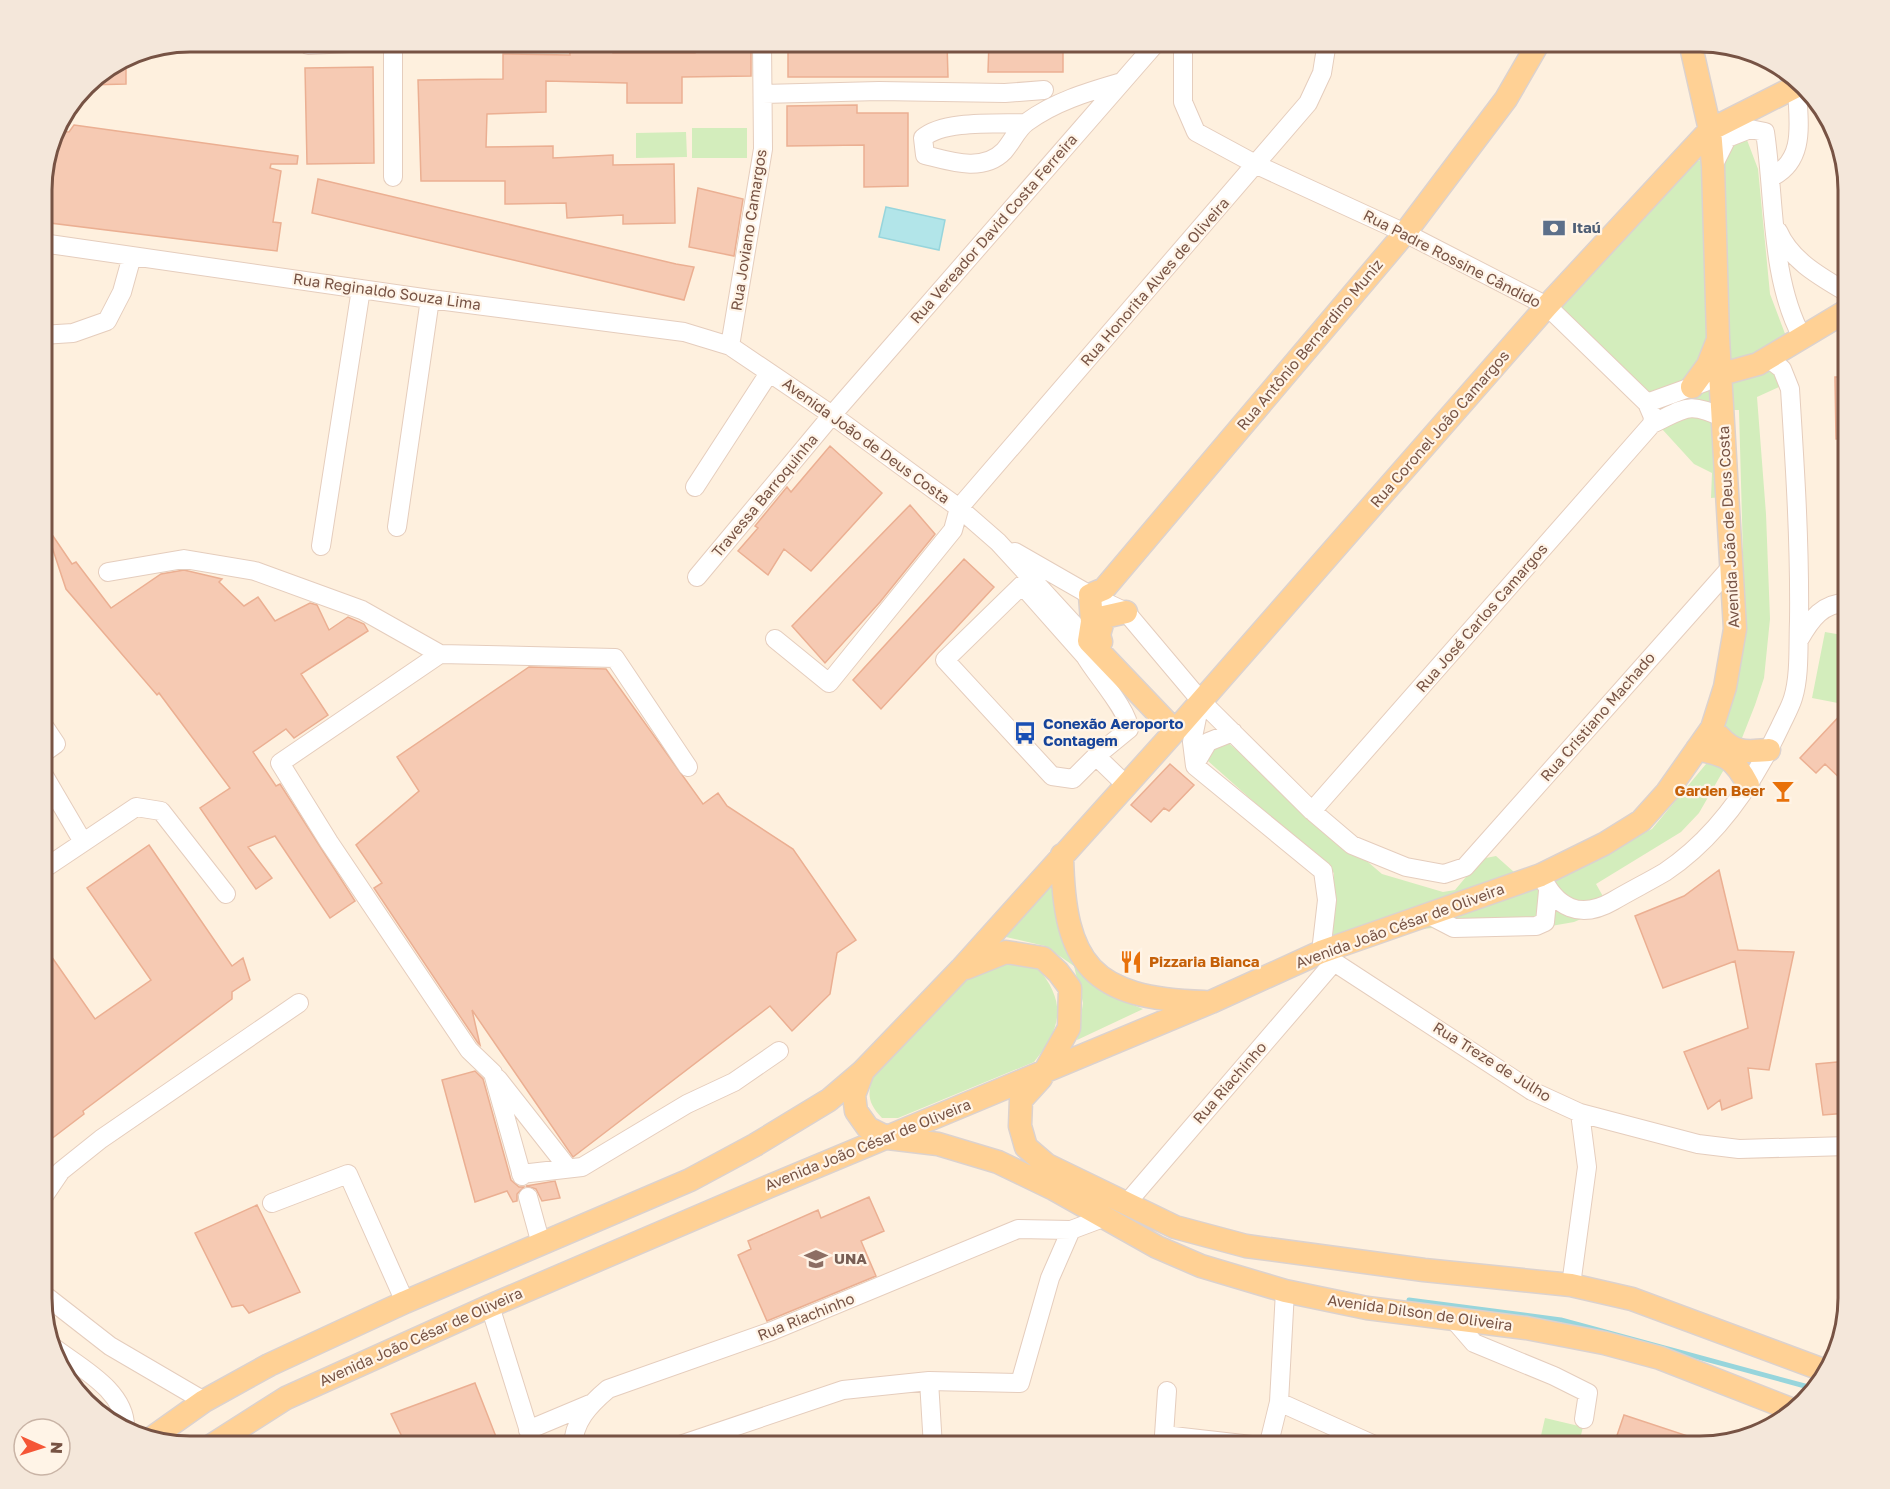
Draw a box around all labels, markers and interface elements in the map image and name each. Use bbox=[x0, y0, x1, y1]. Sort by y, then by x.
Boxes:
street label: Rua Vereador David Costa Ferreira bbox=[906, 130, 1080, 327]
street label: Rua Joviano Camargos bbox=[726, 148, 770, 312]
street label: Rua Honorita Alves de Oliveira bbox=[1076, 193, 1232, 369]
street label: Rua Padre Rossine Cândido bbox=[1361, 205, 1544, 311]
bank icon: Itaú bbox=[1541, 215, 1567, 241]
place label: Itaú bbox=[1572, 218, 1601, 236]
street label: Rua Antônio Bernardino Muniz bbox=[1232, 255, 1386, 433]
street label: Rua Reginaldo Souza Lima bbox=[292, 269, 482, 313]
street label: Rua Coronel João Camargos bbox=[1366, 346, 1512, 511]
street label: Avenida João de Deus Costa bbox=[779, 373, 954, 507]
street label: Avenida João de Deus Costa bbox=[1714, 425, 1742, 629]
street label: Travessa Barroquinha bbox=[707, 430, 821, 561]
street label: Rua José Carlos Camargos bbox=[1412, 539, 1551, 695]
street label: Rua Cristiano Machado bbox=[1536, 648, 1658, 785]
place label: Conexão Aeroporto Contagem bbox=[1043, 714, 1184, 749]
bus stop icon: Conexão Aeroporto Contagem bbox=[1012, 720, 1038, 746]
bar icon: Garden Beer bbox=[1770, 778, 1796, 804]
place label: Garden Beer bbox=[1675, 781, 1765, 799]
street label: Avenida João César de Oliveira bbox=[1293, 879, 1506, 971]
restaurant icon: Pizzaria Bianca bbox=[1118, 949, 1144, 975]
place label: Pizzaria Bianca bbox=[1149, 952, 1260, 970]
street label: Rua Treze de Julho bbox=[1430, 1018, 1555, 1105]
street label: Rua Riachinho bbox=[1189, 1038, 1270, 1127]
street label: Avenida João César de Oliveira bbox=[762, 1094, 973, 1194]
school or university icon: UNA bbox=[803, 1246, 829, 1272]
place label: UNA bbox=[834, 1249, 867, 1267]
street label: Avenida João César de Oliveira bbox=[316, 1283, 525, 1389]
street label: Rua Riachinho bbox=[755, 1288, 857, 1344]
street label: Avenida Dilson de Oliveira bbox=[1327, 1290, 1514, 1334]
north arrow bbox=[12, 1417, 72, 1477]
text: N bbox=[47, 1441, 67, 1454]

